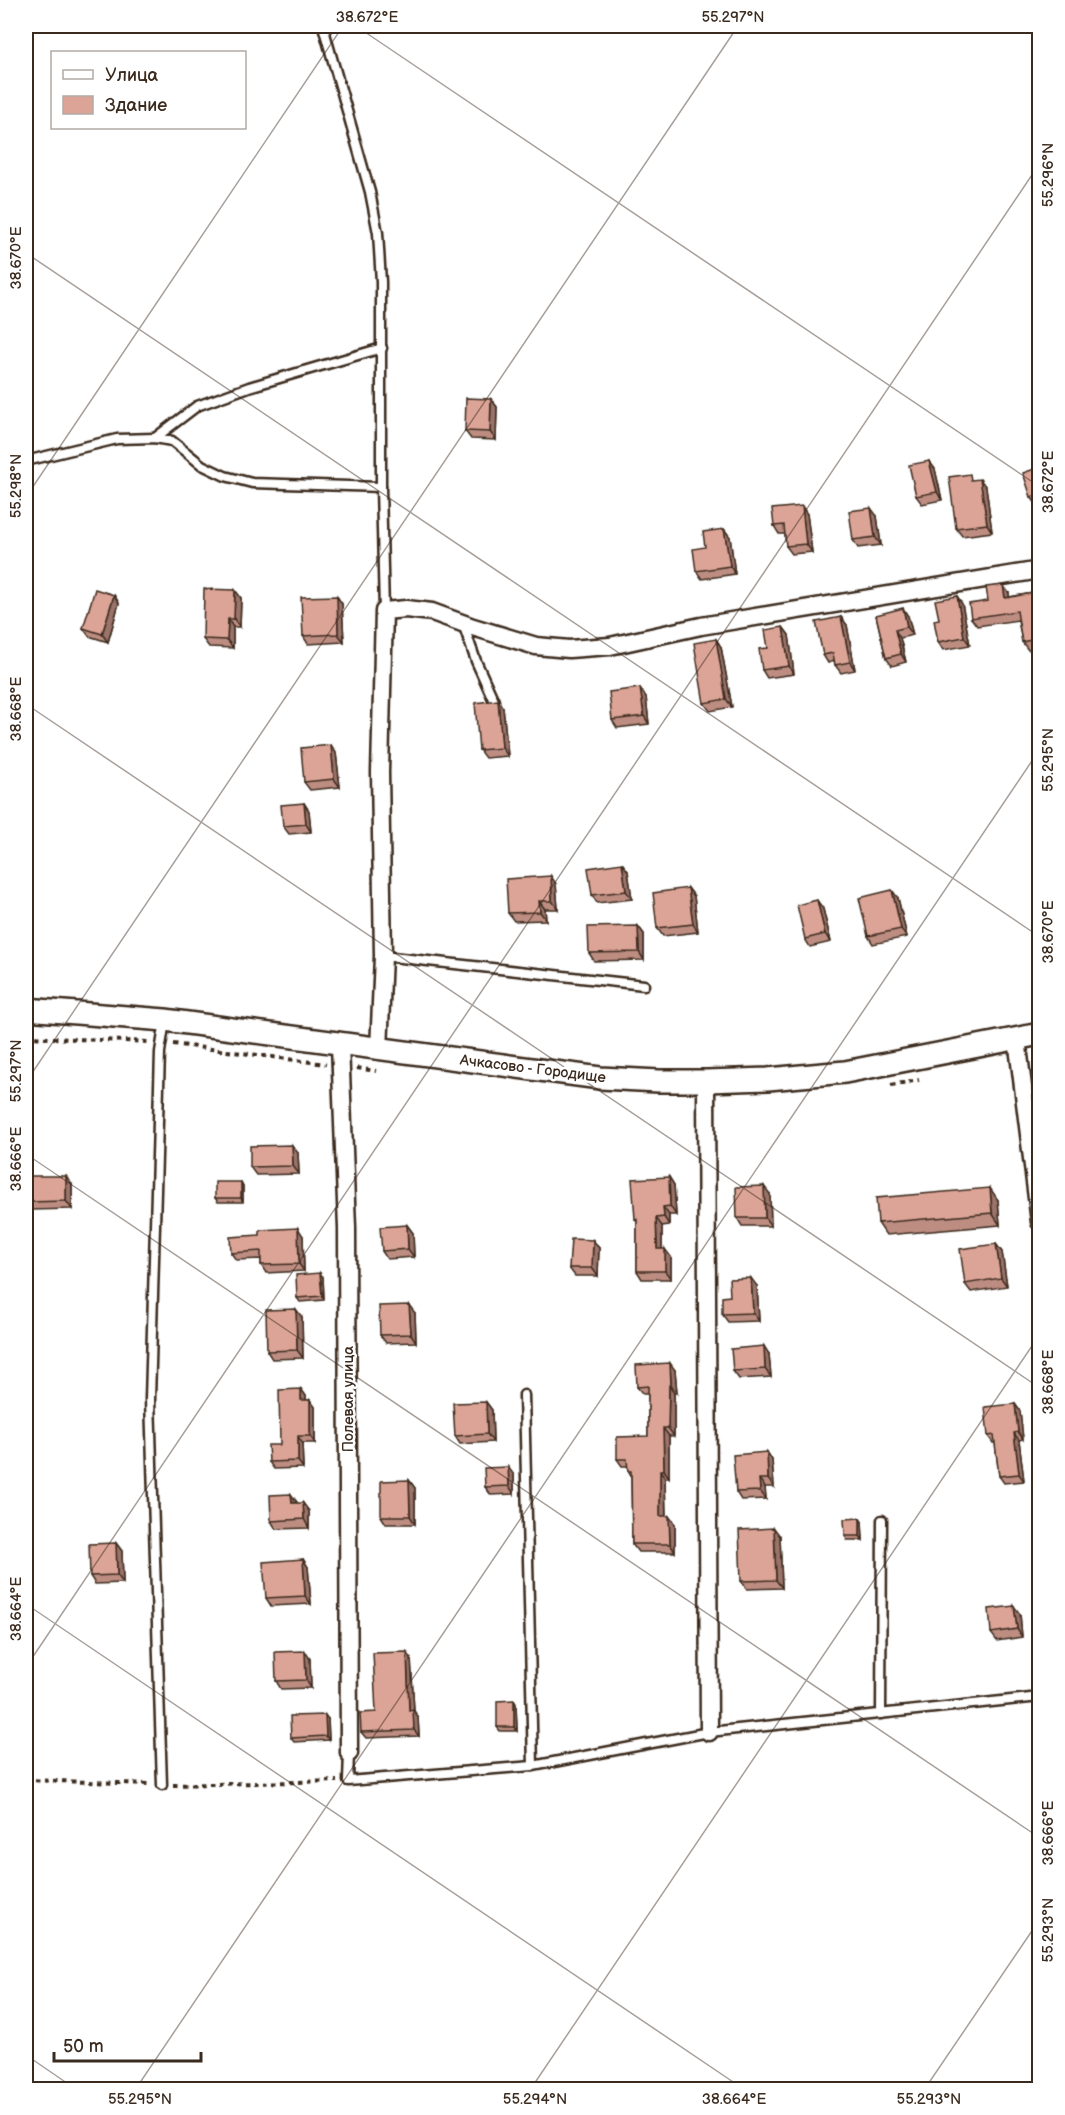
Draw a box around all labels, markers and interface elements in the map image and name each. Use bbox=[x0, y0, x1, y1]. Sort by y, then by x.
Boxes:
text: 38.672°E bbox=[336, 8, 398, 27]
text: 55.297°N bbox=[701, 8, 765, 27]
legend bbox=[51, 51, 246, 129]
text: Улица bbox=[105, 65, 159, 86]
text: Здание bbox=[105, 95, 167, 116]
text: 55.296°N bbox=[1039, 143, 1058, 207]
text: 38.670°E bbox=[7, 226, 26, 290]
text: 38.672°E bbox=[1039, 451, 1058, 513]
text: 55.298°N bbox=[7, 454, 26, 518]
text: 38.668°E bbox=[7, 677, 26, 741]
text: 55.295°N bbox=[1039, 728, 1058, 792]
text: 38.670°E bbox=[1039, 900, 1058, 964]
text: 55.297°N bbox=[7, 1039, 26, 1103]
street label: Ачкасово - Городище bbox=[458, 1051, 607, 1087]
text: 38.666°E bbox=[7, 1126, 26, 1191]
street label: Полевая улица bbox=[339, 1346, 358, 1452]
text: 38.668°E bbox=[1039, 1350, 1058, 1414]
text: 38.664°E bbox=[7, 1577, 26, 1641]
text: 38.666°E bbox=[1039, 1800, 1058, 1865]
text: 55.293°N bbox=[1039, 1898, 1058, 1962]
scale bar bbox=[54, 2025, 201, 2063]
text: 50 m bbox=[63, 2036, 104, 2057]
text: 55.295°N bbox=[108, 2090, 172, 2109]
text: 55.294°N bbox=[503, 2090, 567, 2109]
text: 38.664°E bbox=[702, 2090, 766, 2109]
text: 55.293°N bbox=[897, 2090, 961, 2109]

